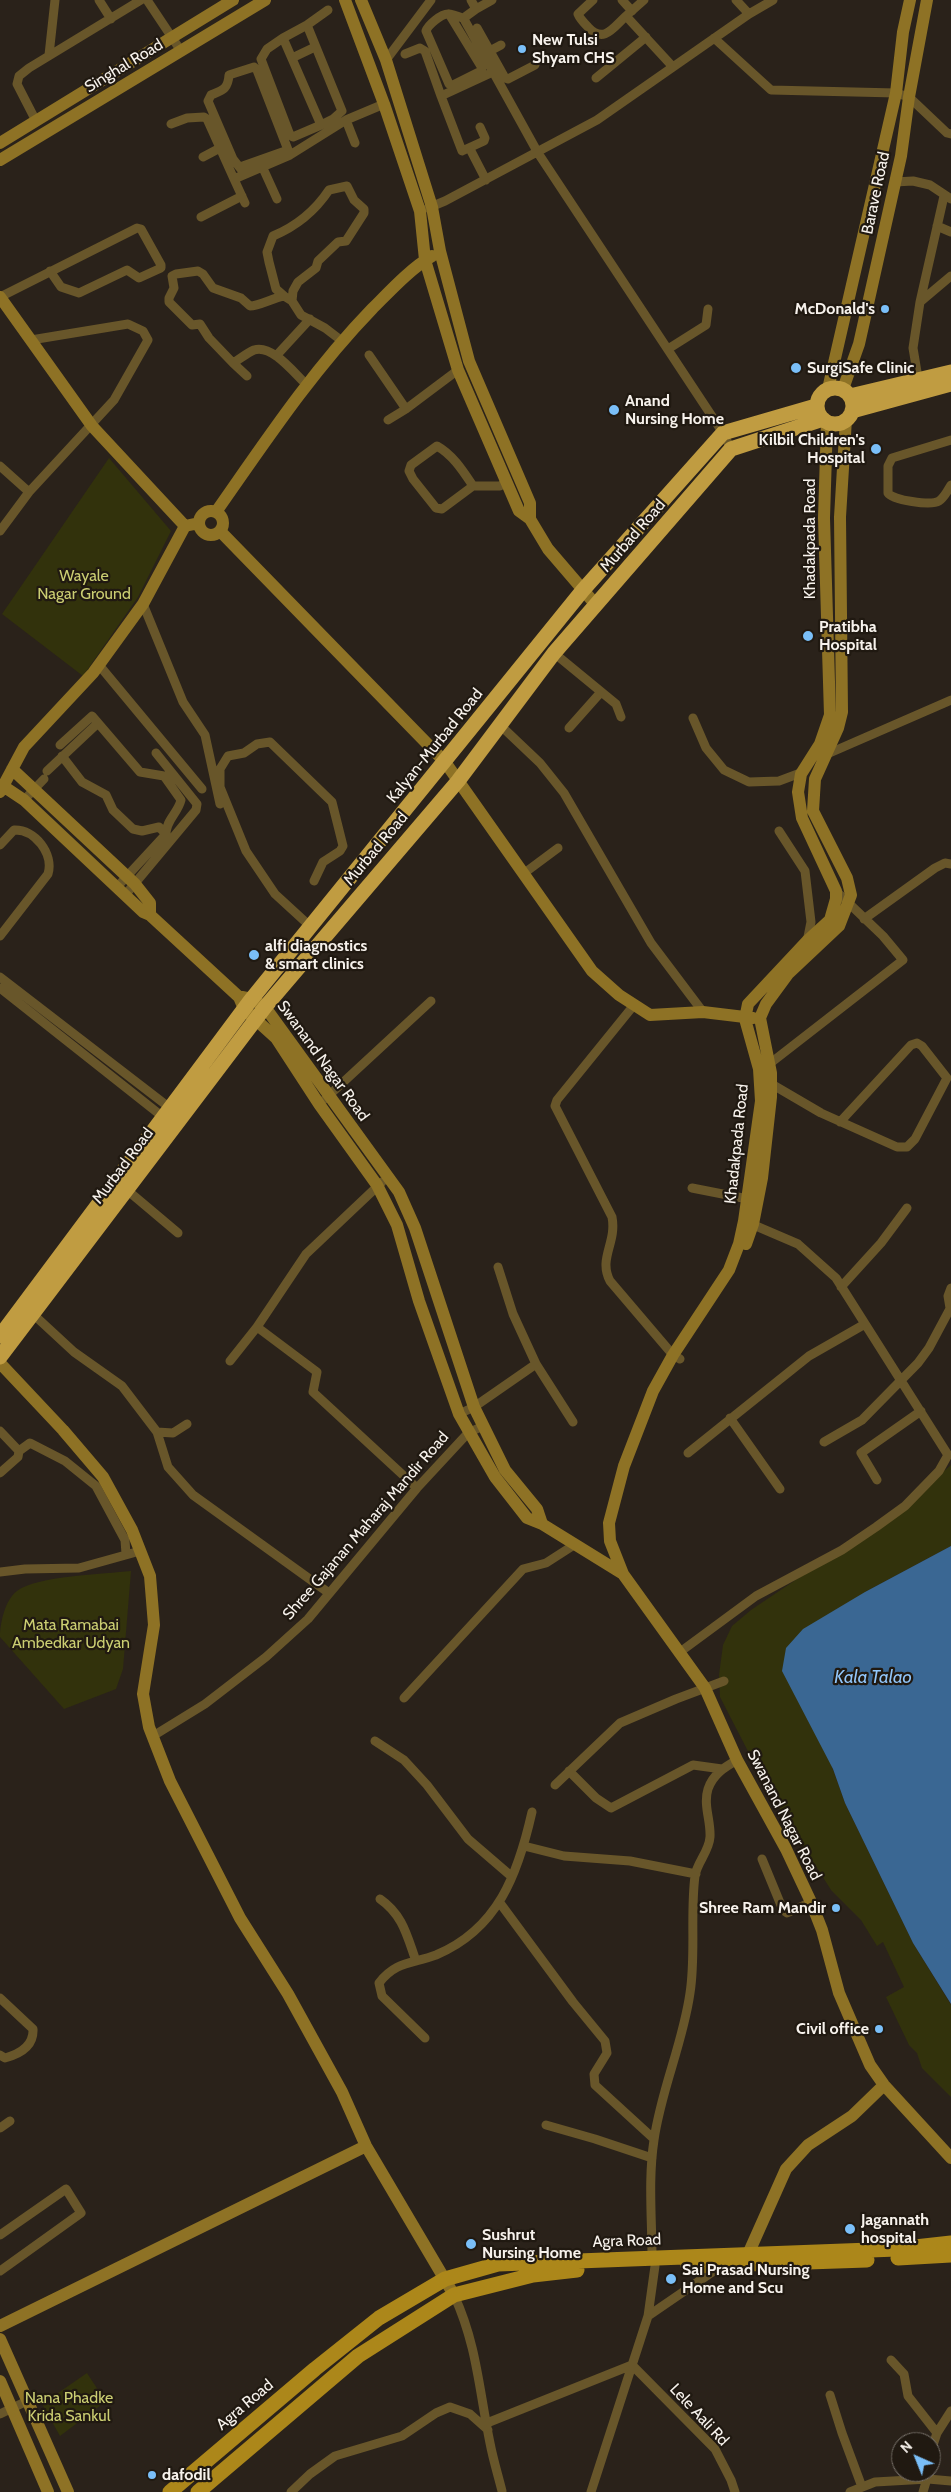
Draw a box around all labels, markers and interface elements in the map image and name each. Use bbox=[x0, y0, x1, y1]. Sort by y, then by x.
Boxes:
place label: New Tulsi Shyam CHS bbox=[532, 30, 614, 68]
street label: Singhal Road bbox=[81, 35, 167, 97]
marker: New Tulsi Shyam CHS bbox=[516, 43, 528, 55]
street label: Barave Road bbox=[858, 150, 894, 236]
place label: McDonald's bbox=[795, 299, 875, 319]
marker: McDonald's bbox=[879, 303, 891, 315]
place label: SurgiSafe Clinic bbox=[807, 358, 914, 378]
marker: SurgiSafe Clinic bbox=[789, 361, 803, 375]
place label: Anand Nursing Home bbox=[625, 391, 724, 429]
marker: Anand Nursing Home bbox=[607, 403, 621, 417]
place label: Kilbil Children's Hospital bbox=[759, 430, 865, 468]
marker: Kilbil Children's Hospital bbox=[869, 442, 883, 456]
street label: Khadakpada Road bbox=[800, 479, 820, 599]
street label: Murbad Road bbox=[596, 496, 670, 576]
park label: Wayale Nagar Ground bbox=[37, 566, 131, 604]
place label: Pratibha Hospital bbox=[819, 617, 877, 655]
marker: Pratibha Hospital bbox=[801, 629, 815, 643]
street label: Kalyan-Murbad Road bbox=[383, 685, 487, 807]
street label: Murbad Road bbox=[340, 808, 412, 890]
place label: alfi diagnostics & smart clinics bbox=[265, 936, 367, 974]
marker: alfi diagnostics & smart clinics bbox=[247, 948, 261, 962]
street label: Swanand Nagar Road bbox=[273, 997, 373, 1125]
street label: Khadakpada Road bbox=[721, 1083, 753, 1205]
street label: Murbad Road bbox=[88, 1124, 158, 1208]
street label: Shree Gajanan Maharaj Mandir Road bbox=[279, 1428, 453, 1624]
park label: Mata Ramabai Ambedkar Udyan bbox=[12, 1615, 130, 1653]
water label: Kala Talao bbox=[834, 1667, 912, 1689]
street label: Swanand Nagar Road bbox=[743, 1746, 825, 1884]
place label: Shree Ram Mandir bbox=[699, 1898, 826, 1918]
marker: Shree Ram Mandir bbox=[830, 1902, 842, 1914]
place label: Civil office bbox=[796, 2019, 869, 2039]
marker: Civil office bbox=[873, 2023, 885, 2035]
place label: Jagannath hospital bbox=[861, 2210, 929, 2248]
marker: Jagannath hospital bbox=[843, 2222, 857, 2236]
place label: Sushrut Nursing Home bbox=[482, 2225, 581, 2263]
street label: Agra Road bbox=[592, 2230, 662, 2252]
marker: Sushrut Nursing Home bbox=[464, 2237, 478, 2251]
place label: Sai Prasad Nursing Home and Scu bbox=[682, 2260, 809, 2298]
marker: Sai Prasad Nursing Home and Scu bbox=[664, 2272, 678, 2286]
street label: Agra Road bbox=[213, 2376, 277, 2434]
street label: Lele Aali Rd bbox=[665, 2380, 733, 2450]
park label: Nana Phadke Krida Sankul bbox=[25, 2388, 113, 2426]
north arrow bbox=[891, 2432, 941, 2482]
text: N bbox=[896, 2437, 916, 2457]
place label: dafodil bbox=[162, 2465, 211, 2485]
marker: dafodil bbox=[146, 2469, 158, 2481]

